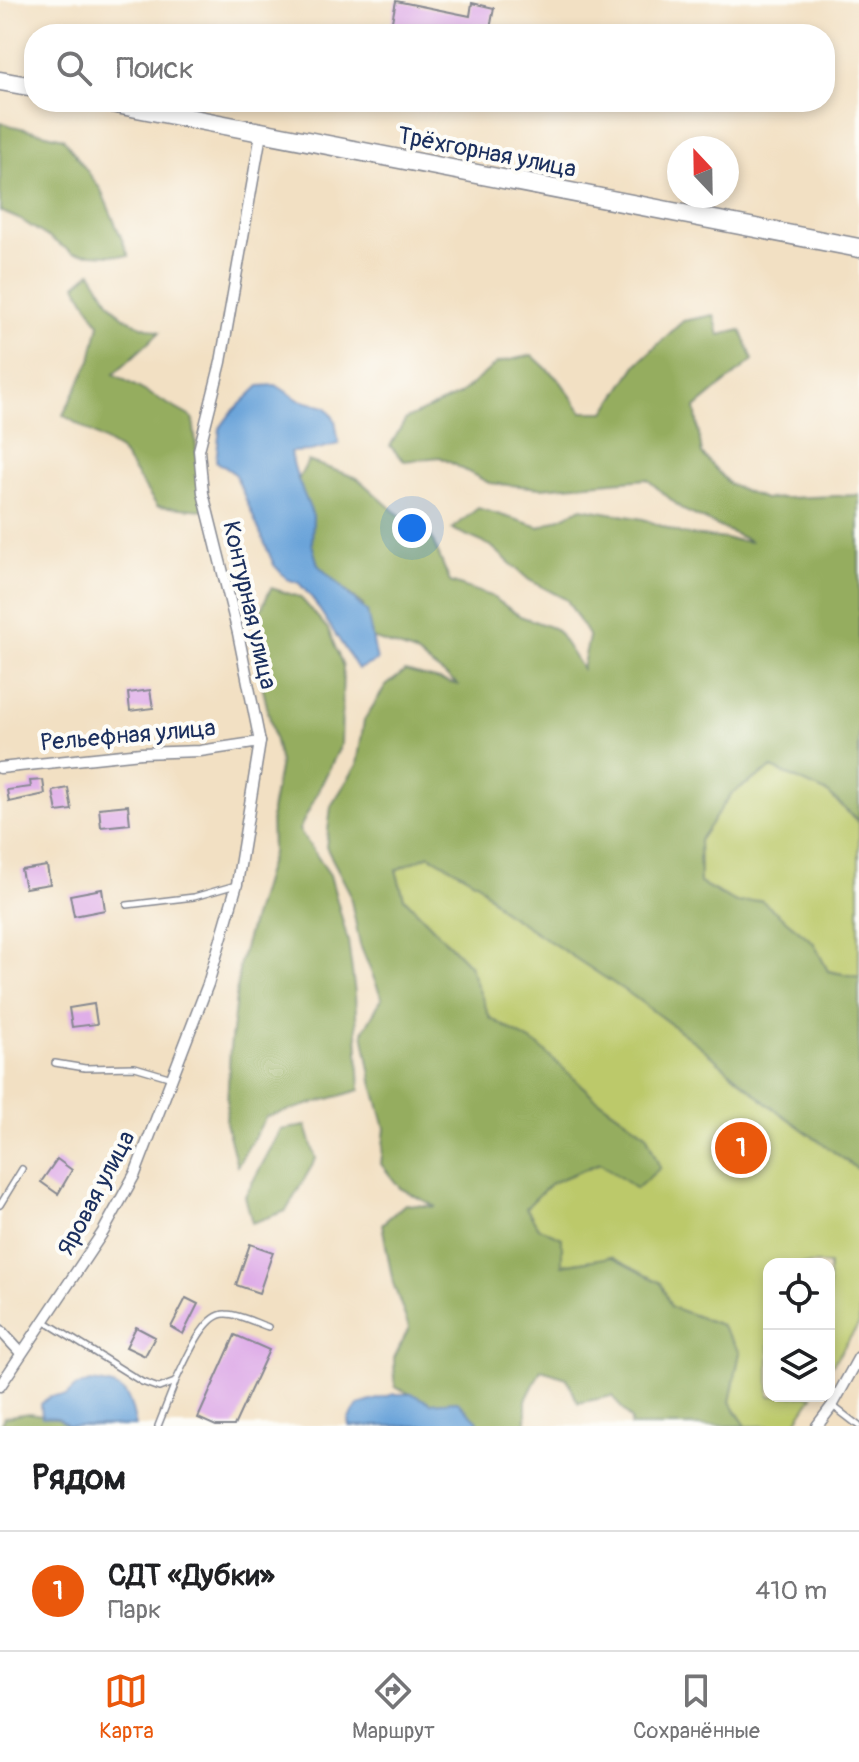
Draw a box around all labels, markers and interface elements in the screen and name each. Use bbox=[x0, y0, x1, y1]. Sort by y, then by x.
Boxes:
search box bbox=[24, 24, 835, 112]
icon: search bbox=[52, 46, 96, 90]
text: Поиск bbox=[116, 50, 194, 87]
street label: Трёхгорная улица bbox=[395, 121, 579, 184]
north arrow bbox=[667, 136, 739, 208]
your location bbox=[392, 508, 432, 548]
street label: Контурная улица bbox=[216, 518, 283, 692]
street label: Рельефная улица bbox=[39, 713, 217, 758]
pin: 1 bbox=[715, 1118, 767, 1178]
street label: Яровая улица bbox=[51, 1126, 141, 1261]
map controls bbox=[763, 1258, 835, 1402]
button: locate bbox=[763, 1258, 835, 1330]
button: layers bbox=[763, 1330, 835, 1402]
text: Рядом bbox=[32, 1457, 126, 1500]
text: СДТ «Дубки» bbox=[108, 1557, 275, 1594]
text: 1 bbox=[53, 1575, 63, 1607]
text: 410 m bbox=[755, 1575, 827, 1607]
text: Парк bbox=[108, 1594, 161, 1626]
tab: Карта bbox=[99, 1669, 154, 1745]
tab: Маршрут bbox=[352, 1669, 435, 1745]
tab: Сохранённые bbox=[633, 1669, 760, 1745]

